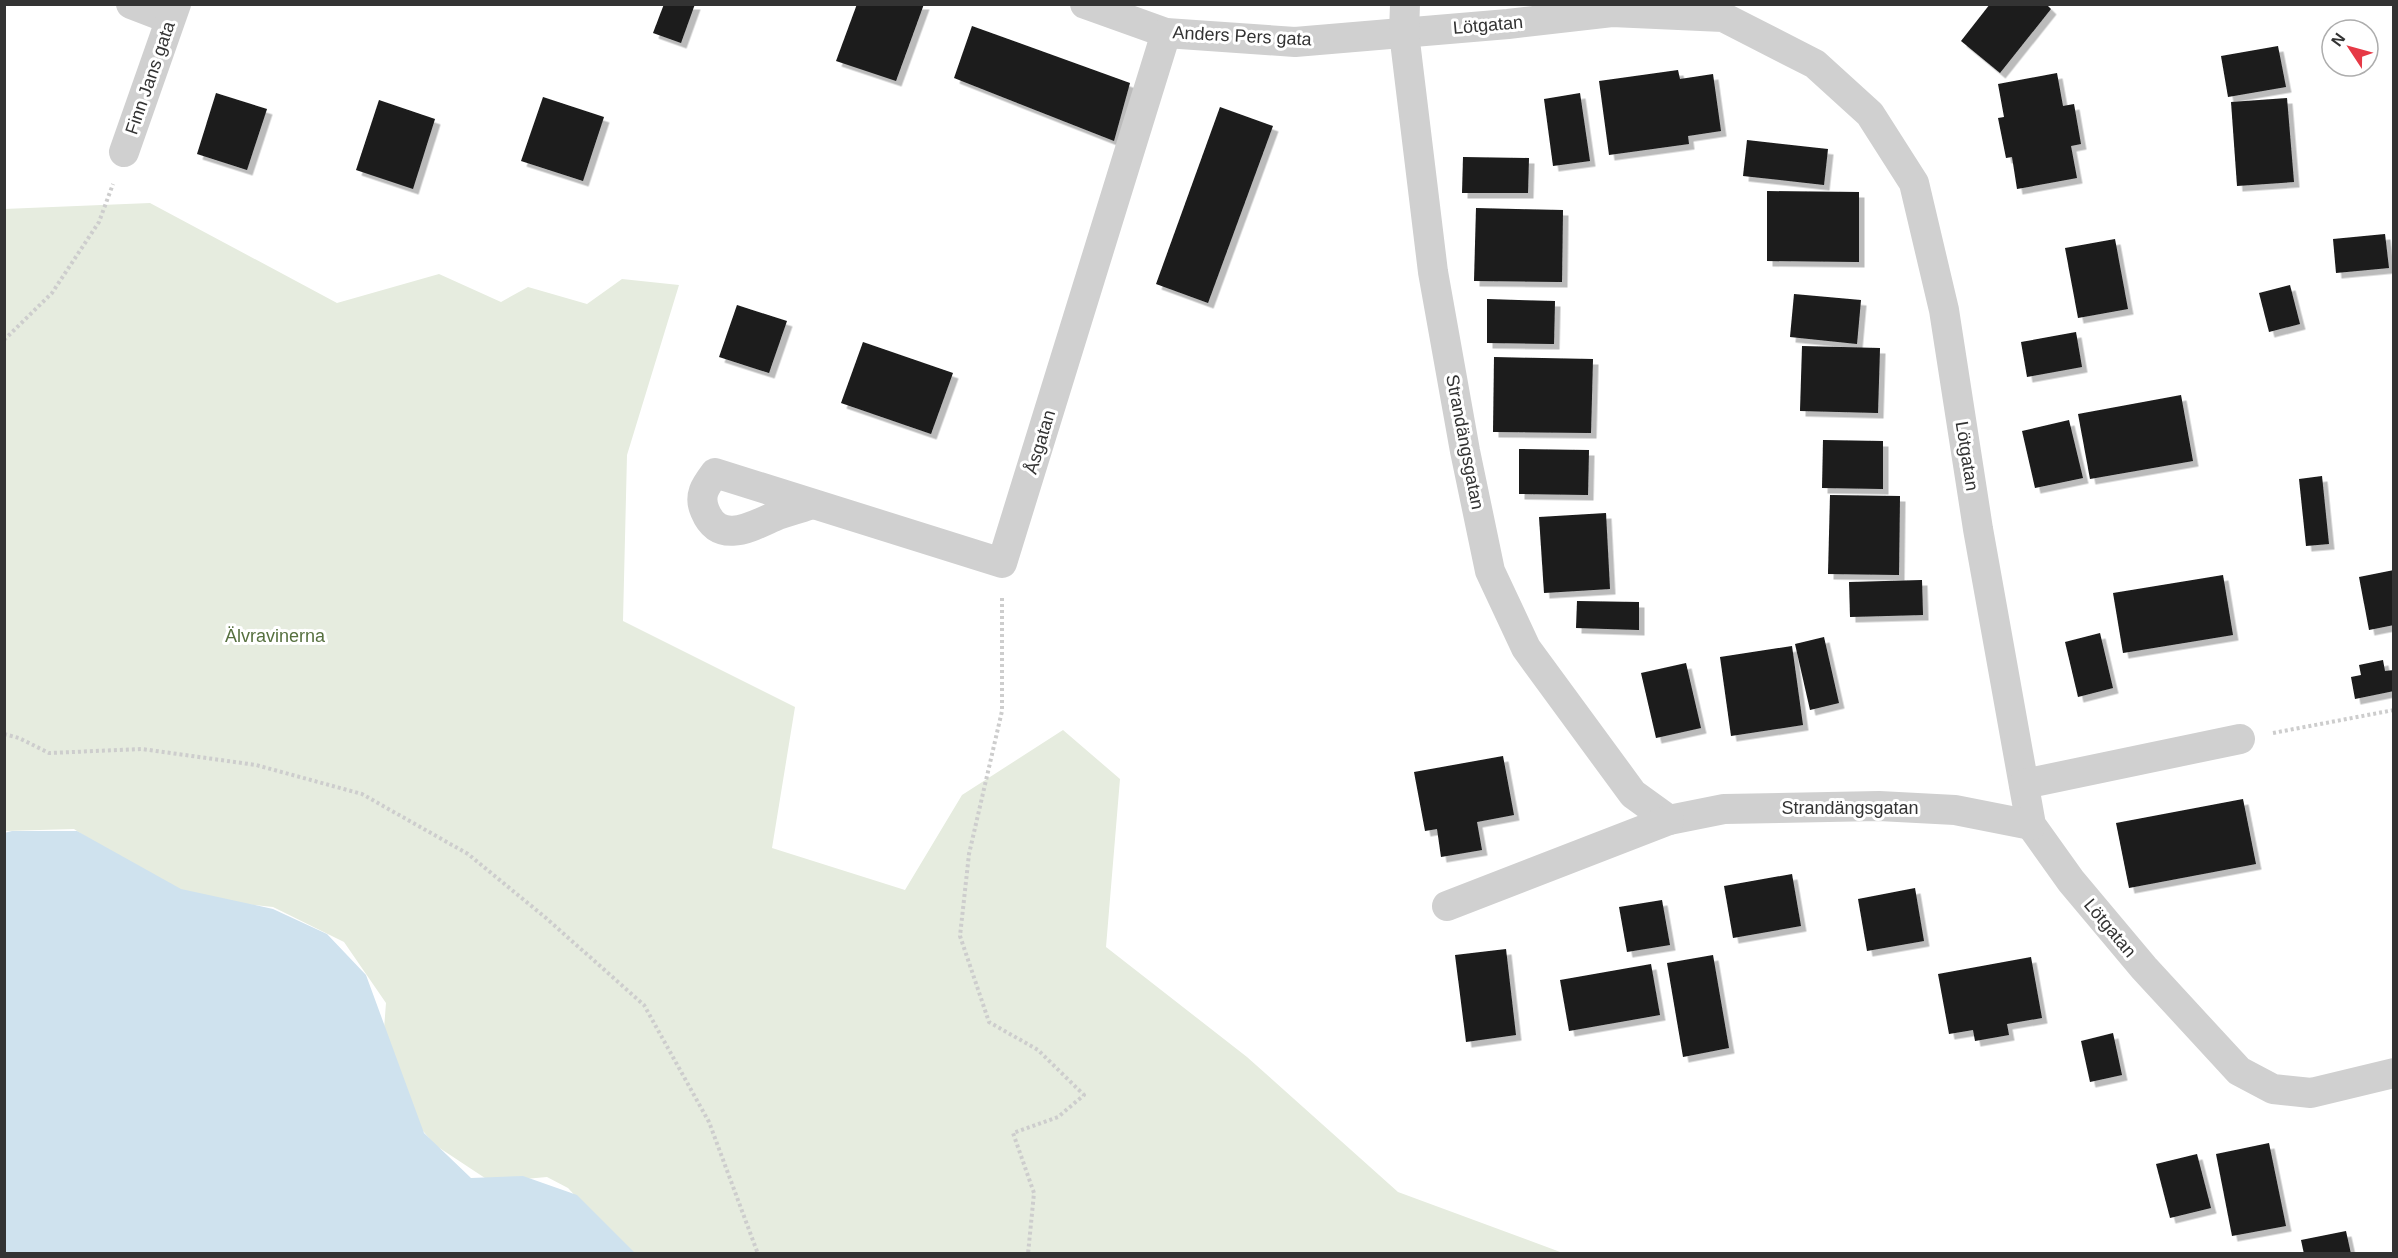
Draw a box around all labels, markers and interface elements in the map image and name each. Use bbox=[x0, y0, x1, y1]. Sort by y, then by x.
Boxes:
street label: Lötgatan bbox=[1452, 12, 1524, 38]
street label: Finn Jans gata bbox=[121, 18, 179, 137]
north arrow bbox=[2320, 18, 2380, 78]
street label: Anders Pers gata bbox=[1172, 22, 1313, 50]
text: N bbox=[2328, 30, 2349, 49]
street label: Strandängsgatan bbox=[1442, 373, 1488, 511]
street label: Åsgatan bbox=[1021, 407, 1059, 477]
street label: Lötgatan bbox=[1952, 420, 1982, 492]
park label: Älvravinerna bbox=[225, 626, 326, 646]
street label: Strandängsgatan bbox=[1781, 798, 1919, 818]
street label: Lötgatan bbox=[2080, 895, 2140, 961]

